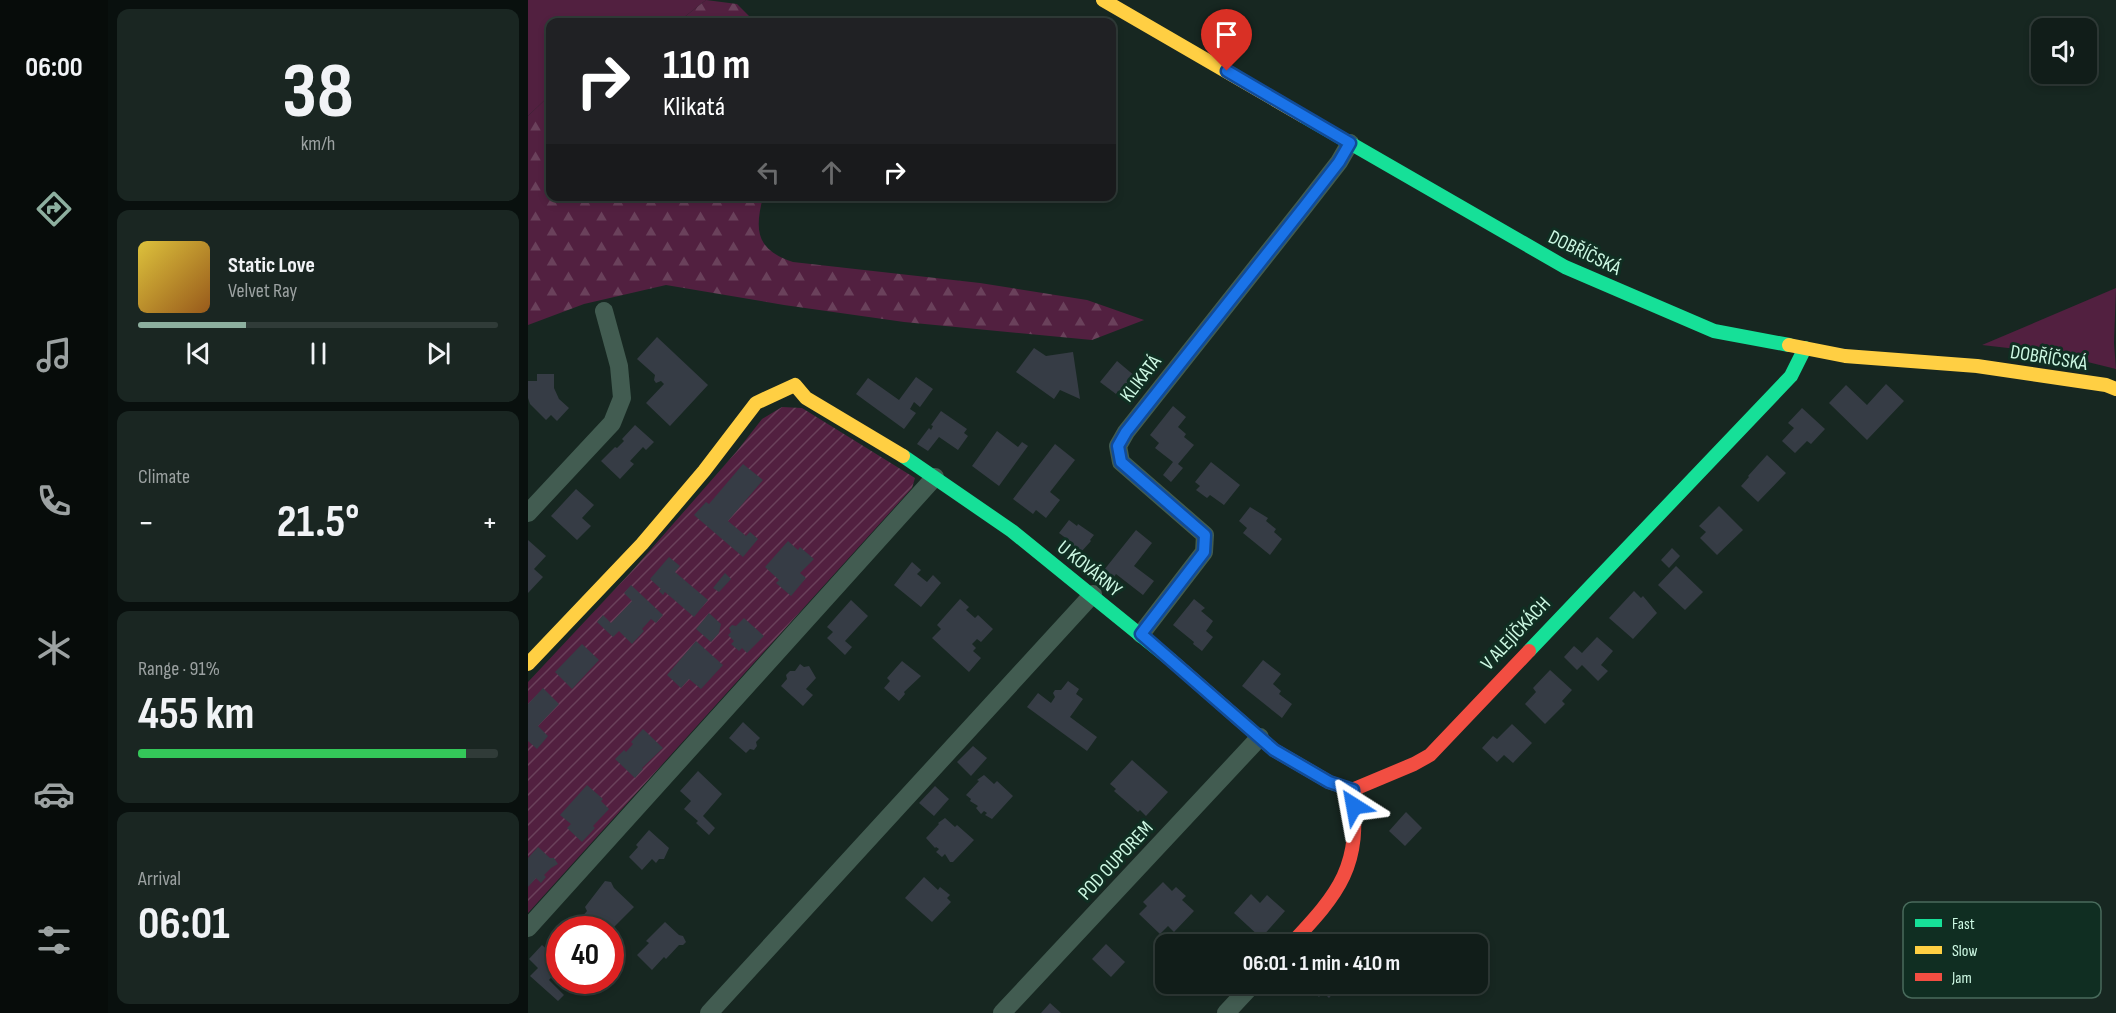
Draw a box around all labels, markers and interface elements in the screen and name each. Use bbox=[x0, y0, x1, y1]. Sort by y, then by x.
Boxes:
pin bbox=[1201, 9, 1252, 71]
icon: arrive bbox=[1210, 18, 1243, 51]
map controls bbox=[2031, 18, 2097, 84]
button: sound bbox=[2031, 18, 2097, 84]
text: 110 m bbox=[663, 40, 750, 91]
icon: right bbox=[564, 42, 642, 120]
text: 38 bbox=[282, 46, 354, 139]
text: 06:00 bbox=[25, 52, 83, 84]
text: Klikatá bbox=[663, 91, 725, 123]
text: km/h bbox=[301, 132, 335, 156]
icon: left bbox=[752, 156, 785, 189]
icon: ahead bbox=[815, 156, 848, 189]
icon: right bbox=[878, 156, 911, 189]
icon: directions bbox=[33, 188, 75, 230]
street label: DOBŘÍČSKÁ bbox=[1544, 225, 1625, 281]
text: Static Love bbox=[228, 252, 315, 279]
text: Velvet Ray bbox=[228, 279, 297, 303]
icon: music bbox=[33, 334, 75, 376]
icon: previous bbox=[182, 337, 215, 370]
icon: pause bbox=[302, 337, 335, 370]
icon: next bbox=[422, 337, 455, 370]
street label: DOBŘÍČSKÁ bbox=[2009, 340, 2090, 376]
street label: KLIKATÁ bbox=[1115, 350, 1167, 407]
text: Climate bbox=[138, 465, 190, 489]
icon: phone bbox=[33, 480, 75, 522]
text: 21.5° bbox=[277, 495, 359, 550]
text: − bbox=[138, 503, 154, 543]
text: + bbox=[482, 503, 498, 543]
street label: U KOVÁRNY bbox=[1052, 535, 1127, 603]
street label: V ALEJÍČKÁCH bbox=[1476, 592, 1556, 675]
icon: climate bbox=[33, 627, 75, 669]
text: Range · 91% bbox=[138, 657, 220, 681]
text: 455 km bbox=[138, 687, 254, 742]
icon: car bbox=[33, 773, 75, 815]
position arrow bbox=[1322, 774, 1386, 838]
street label: POD OUPOREM bbox=[1073, 816, 1158, 905]
text: Arrival bbox=[138, 867, 181, 891]
text: 06:01 bbox=[138, 897, 230, 952]
legend bbox=[1903, 902, 2101, 998]
text: Fast bbox=[1952, 915, 1975, 934]
speed limit sign: 40 bbox=[546, 916, 624, 994]
icon: filters bbox=[33, 919, 75, 961]
text: Slow bbox=[1952, 942, 1977, 961]
text: 06:01 · 1 min · 410 m bbox=[1243, 950, 1400, 977]
text: Jam bbox=[1951, 969, 1972, 988]

